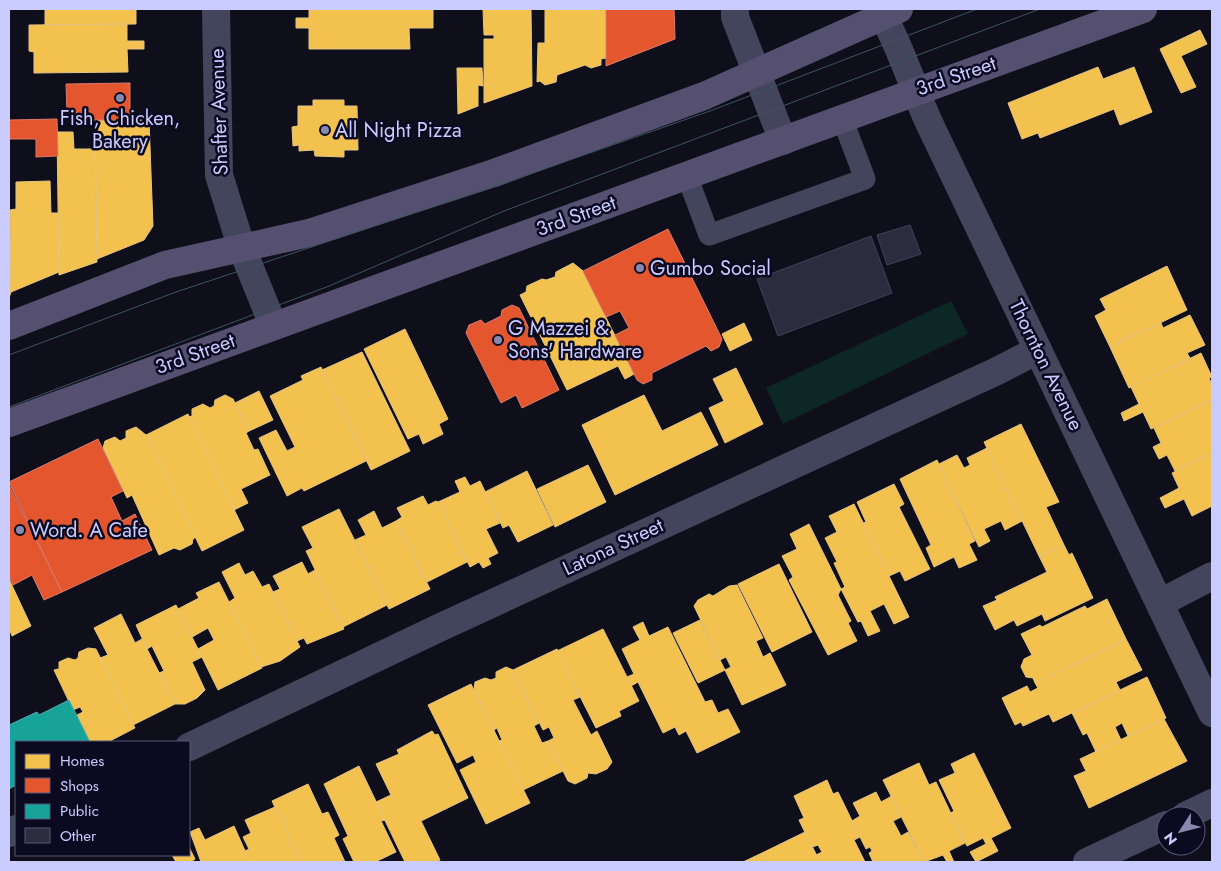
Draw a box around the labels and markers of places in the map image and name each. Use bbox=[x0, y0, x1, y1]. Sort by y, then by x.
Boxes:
marker: Fish, Chicken, Bakery bbox=[114, 92, 126, 104]
place label: Fish, Chicken, Bakery bbox=[60, 104, 180, 156]
place label: All Night Pizza bbox=[335, 116, 462, 145]
marker: All Night Pizza bbox=[319, 124, 331, 136]
place label: Gumbo Social bbox=[650, 254, 771, 283]
marker: Gumbo Social bbox=[634, 262, 646, 274]
place label: G Mazzei & Sons' Hardware bbox=[508, 314, 642, 366]
marker: G Mazzei & Sons' Hardware bbox=[492, 334, 504, 346]
place label: Word. A Cafe bbox=[30, 516, 148, 545]
marker: Word. A Cafe bbox=[14, 524, 26, 536]

